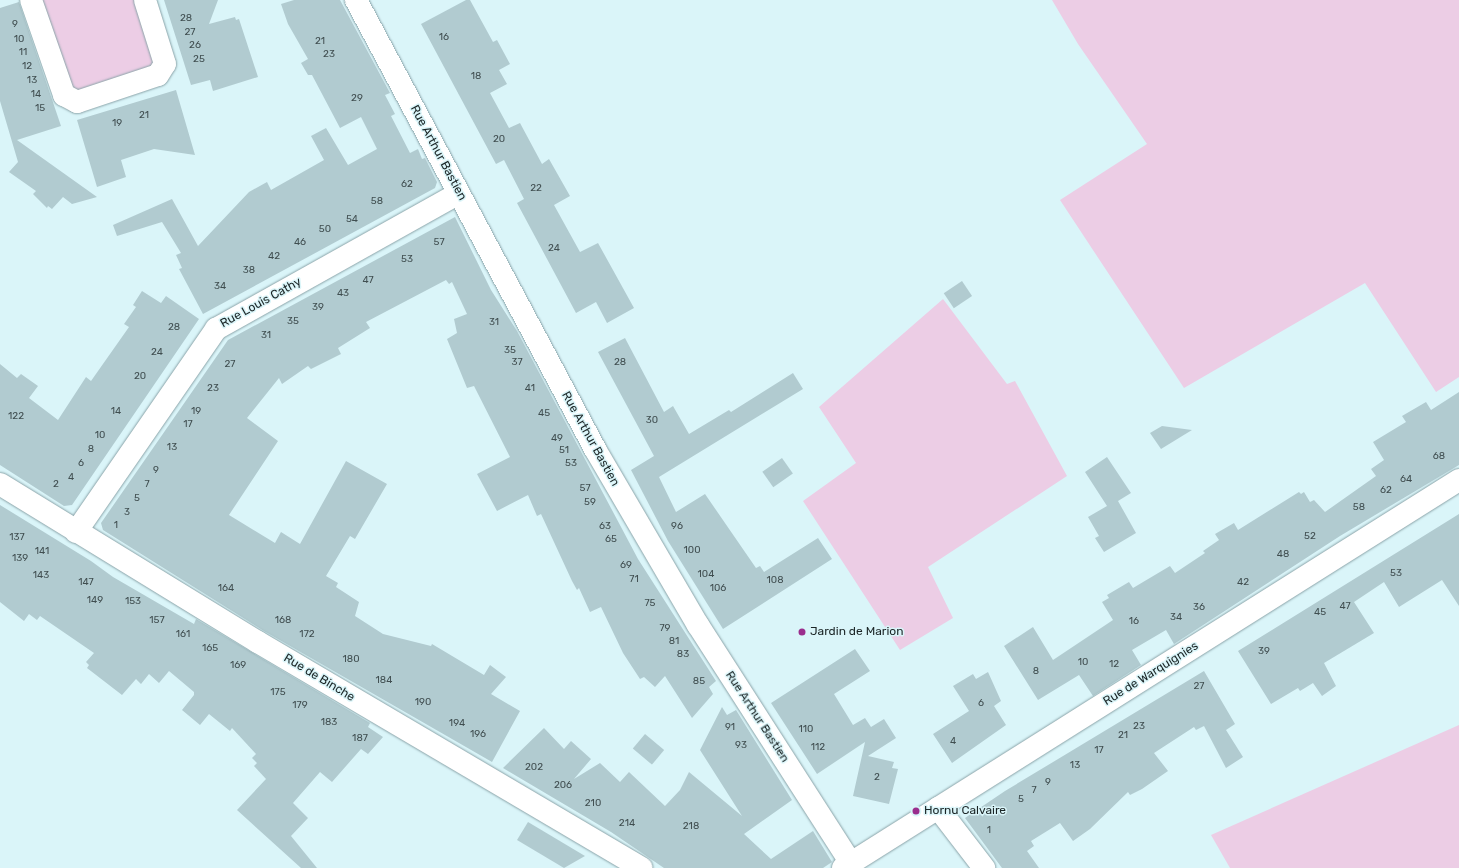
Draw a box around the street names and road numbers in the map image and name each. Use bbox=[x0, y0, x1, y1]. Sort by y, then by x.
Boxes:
street label: Rue Arthur Bastien bbox=[407, 103, 469, 203]
street label: Rue Louis Cathy bbox=[218, 275, 304, 331]
street label: Rue Arthur Bastien bbox=[558, 389, 622, 489]
street label: Rue de Warquignies bbox=[1101, 639, 1201, 709]
street label: Rue de Binche bbox=[281, 651, 357, 705]
street label: Rue Arthur Bastien bbox=[722, 668, 792, 766]

